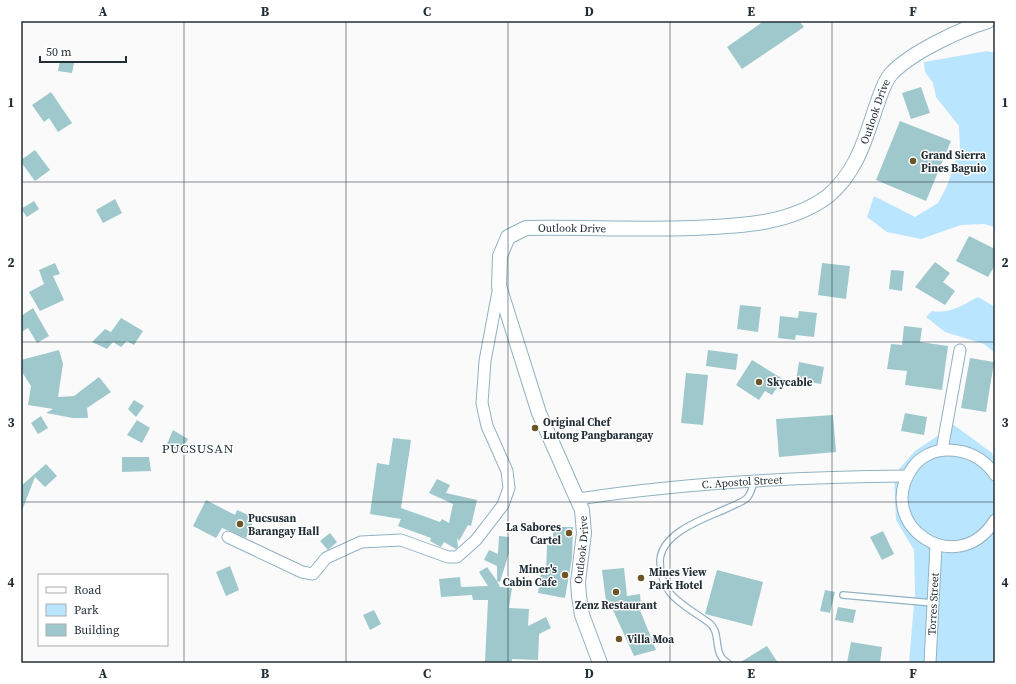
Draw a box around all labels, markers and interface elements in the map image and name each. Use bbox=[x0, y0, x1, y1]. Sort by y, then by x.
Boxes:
text: A bbox=[99, 3, 108, 20]
text: B bbox=[261, 3, 270, 20]
text: C bbox=[423, 3, 431, 20]
text: D bbox=[584, 3, 594, 20]
text: E bbox=[747, 3, 755, 20]
text: F bbox=[909, 3, 917, 20]
scale bar bbox=[40, 38, 126, 64]
text: 50 m bbox=[46, 44, 72, 60]
street label: Outlook Drive bbox=[857, 76, 894, 146]
text: 1 bbox=[7, 94, 15, 111]
text: 1 bbox=[1001, 94, 1009, 111]
place label: Grand Sierra Pines Baguio bbox=[921, 148, 986, 176]
marker: Grand Sierra Pines Baguio bbox=[908, 156, 918, 166]
street label: Outlook Drive bbox=[538, 221, 607, 236]
text: 2 bbox=[7, 254, 15, 271]
text: 2 bbox=[1001, 254, 1009, 271]
place label: Skycable bbox=[767, 375, 813, 390]
marker: Skycable bbox=[754, 377, 764, 387]
text: 3 bbox=[7, 414, 15, 431]
text: 3 bbox=[1001, 414, 1009, 431]
place label: Original Chef Lutong Pangbarangay bbox=[543, 415, 654, 443]
marker: Original Chef Lutong Pangbarangay bbox=[530, 423, 540, 433]
district label: PUCSUSAN bbox=[162, 440, 234, 457]
street label: C. Apostol Street bbox=[701, 472, 783, 492]
place label: Pucsusan Barangay Hall bbox=[248, 511, 320, 539]
street label: Outlook Drive bbox=[571, 515, 592, 585]
marker: Pucsusan Barangay Hall bbox=[235, 519, 245, 529]
place label: La Sabores Cartel bbox=[506, 520, 561, 548]
marker: La Sabores Cartel bbox=[564, 528, 574, 538]
place label: Miner's Cabin Cafe bbox=[503, 562, 557, 590]
place label: Mines View Park Hotel bbox=[649, 565, 707, 593]
marker: Miner's Cabin Cafe bbox=[560, 570, 570, 580]
street label: Torres Street bbox=[924, 572, 943, 636]
marker: Mines View Park Hotel bbox=[636, 573, 646, 583]
text: 4 bbox=[7, 574, 15, 591]
legend bbox=[38, 574, 168, 646]
text: 4 bbox=[1001, 574, 1009, 591]
text: Road bbox=[74, 582, 101, 598]
marker: Zenz Restaurant bbox=[611, 587, 621, 597]
place label: Zenz Restaurant bbox=[575, 598, 658, 613]
text: Park bbox=[74, 602, 99, 618]
text: Building bbox=[74, 622, 119, 638]
place label: Villa Moa bbox=[627, 632, 674, 647]
marker: Villa Moa bbox=[614, 634, 624, 644]
text: A bbox=[99, 665, 108, 682]
text: B bbox=[261, 665, 270, 682]
text: C bbox=[423, 665, 431, 682]
text: D bbox=[584, 665, 594, 682]
text: E bbox=[747, 665, 755, 682]
text: F bbox=[909, 665, 917, 682]

